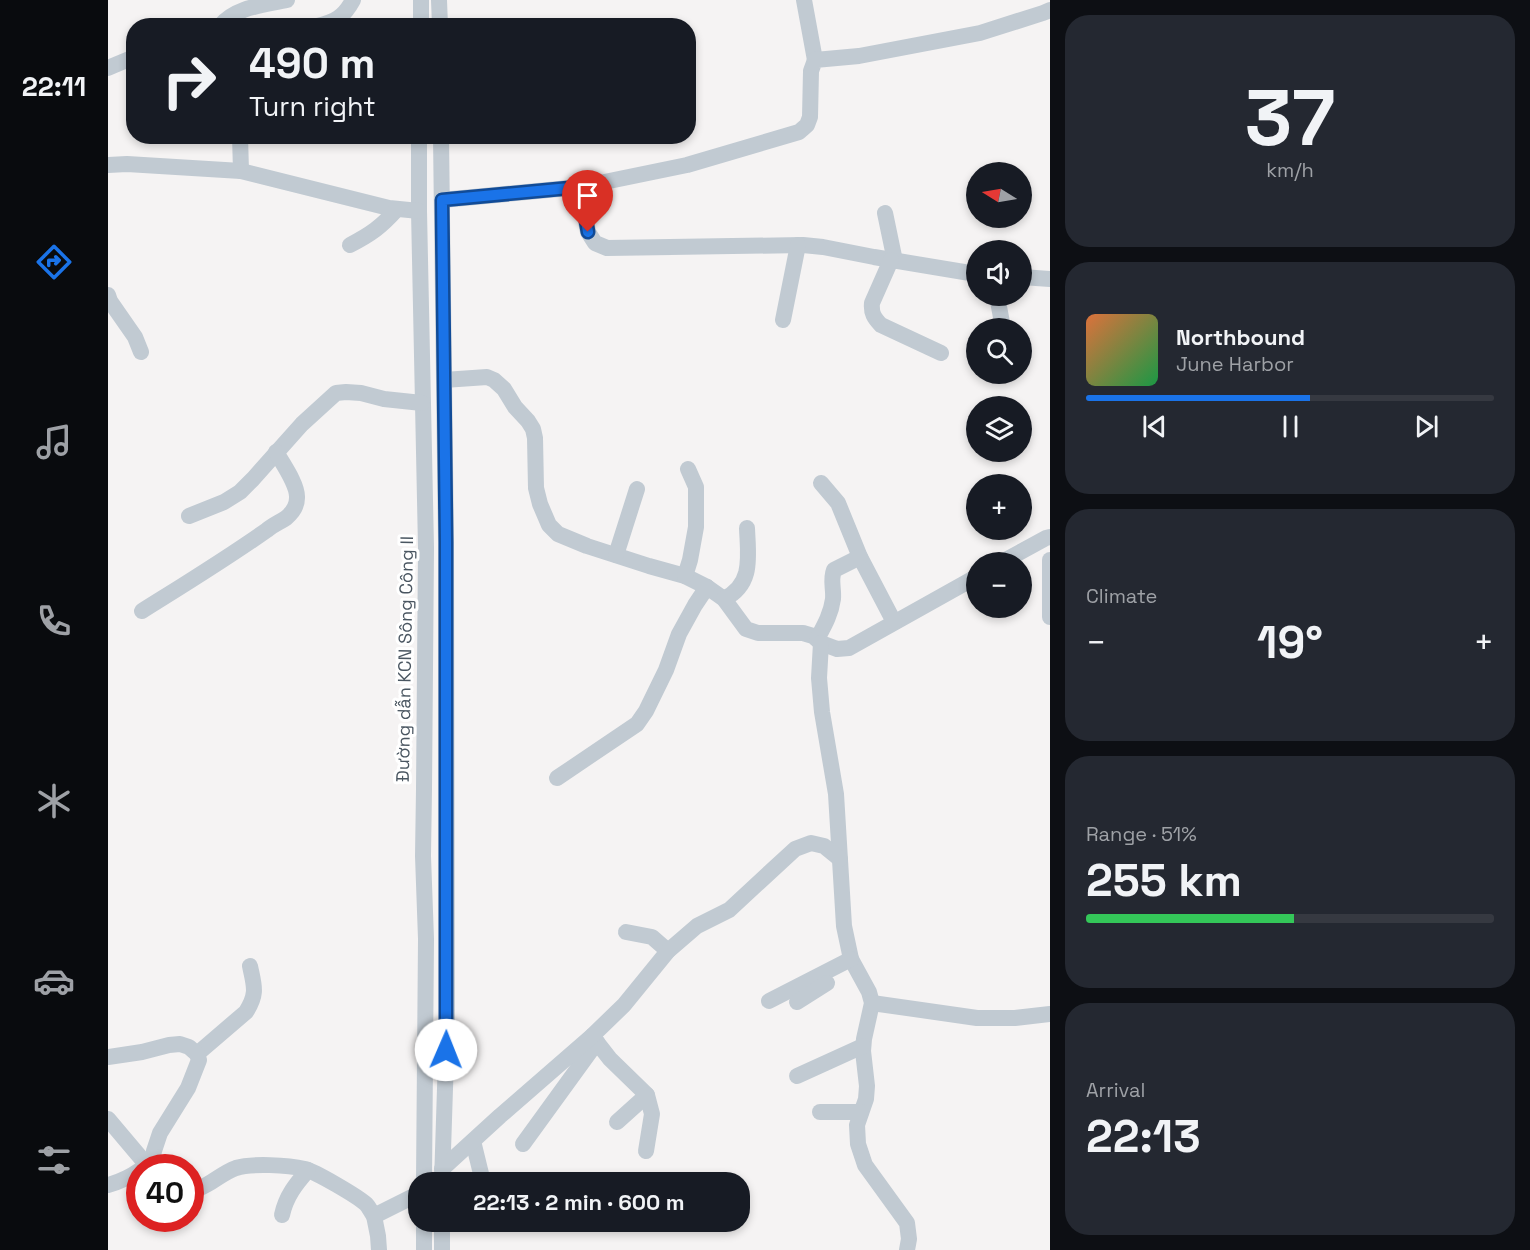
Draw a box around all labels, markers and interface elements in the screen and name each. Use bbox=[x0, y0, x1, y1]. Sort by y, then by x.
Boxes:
text: 490 m bbox=[249, 37, 375, 90]
icon: right bbox=[150, 42, 228, 120]
text: 37 bbox=[1245, 68, 1335, 168]
text: 22:11 bbox=[22, 69, 86, 104]
text: Turn right bbox=[249, 89, 376, 124]
text: km/h bbox=[1266, 157, 1314, 183]
north arrow bbox=[966, 162, 1032, 228]
map controls bbox=[966, 162, 1032, 618]
pin bbox=[562, 170, 613, 232]
icon: arrive bbox=[571, 179, 604, 212]
button: sound bbox=[966, 240, 1032, 306]
icon: directions bbox=[33, 241, 75, 283]
button: search bbox=[966, 318, 1032, 384]
text: Northbound bbox=[1176, 323, 1305, 351]
text: June Harbor bbox=[1176, 351, 1294, 377]
button: layers bbox=[966, 396, 1032, 462]
icon: previous bbox=[1138, 410, 1171, 443]
icon: pause bbox=[1274, 410, 1307, 443]
icon: next bbox=[1410, 410, 1443, 443]
icon: music bbox=[33, 421, 75, 463]
button: + bbox=[966, 474, 1032, 540]
street label: Đường dẫn KCN Sông Công II bbox=[391, 536, 418, 782]
button: − bbox=[966, 552, 1032, 618]
text: Climate bbox=[1086, 583, 1157, 609]
icon: phone bbox=[33, 600, 75, 642]
text: 19° bbox=[1257, 614, 1323, 671]
text: − bbox=[1086, 622, 1106, 664]
text: + bbox=[1474, 622, 1494, 664]
icon: climate bbox=[33, 780, 75, 822]
text: Range · 51% bbox=[1086, 821, 1197, 847]
text: 255 km bbox=[1086, 852, 1242, 909]
icon: car bbox=[33, 960, 75, 1002]
position arrow bbox=[414, 1018, 478, 1082]
text: Arrival bbox=[1086, 1077, 1145, 1103]
text: 22:13 bbox=[1086, 1108, 1201, 1165]
icon: filters bbox=[33, 1139, 75, 1181]
speed limit sign: 40 bbox=[126, 1154, 204, 1232]
text: 22:13 · 2 min · 600 m bbox=[473, 1188, 685, 1216]

